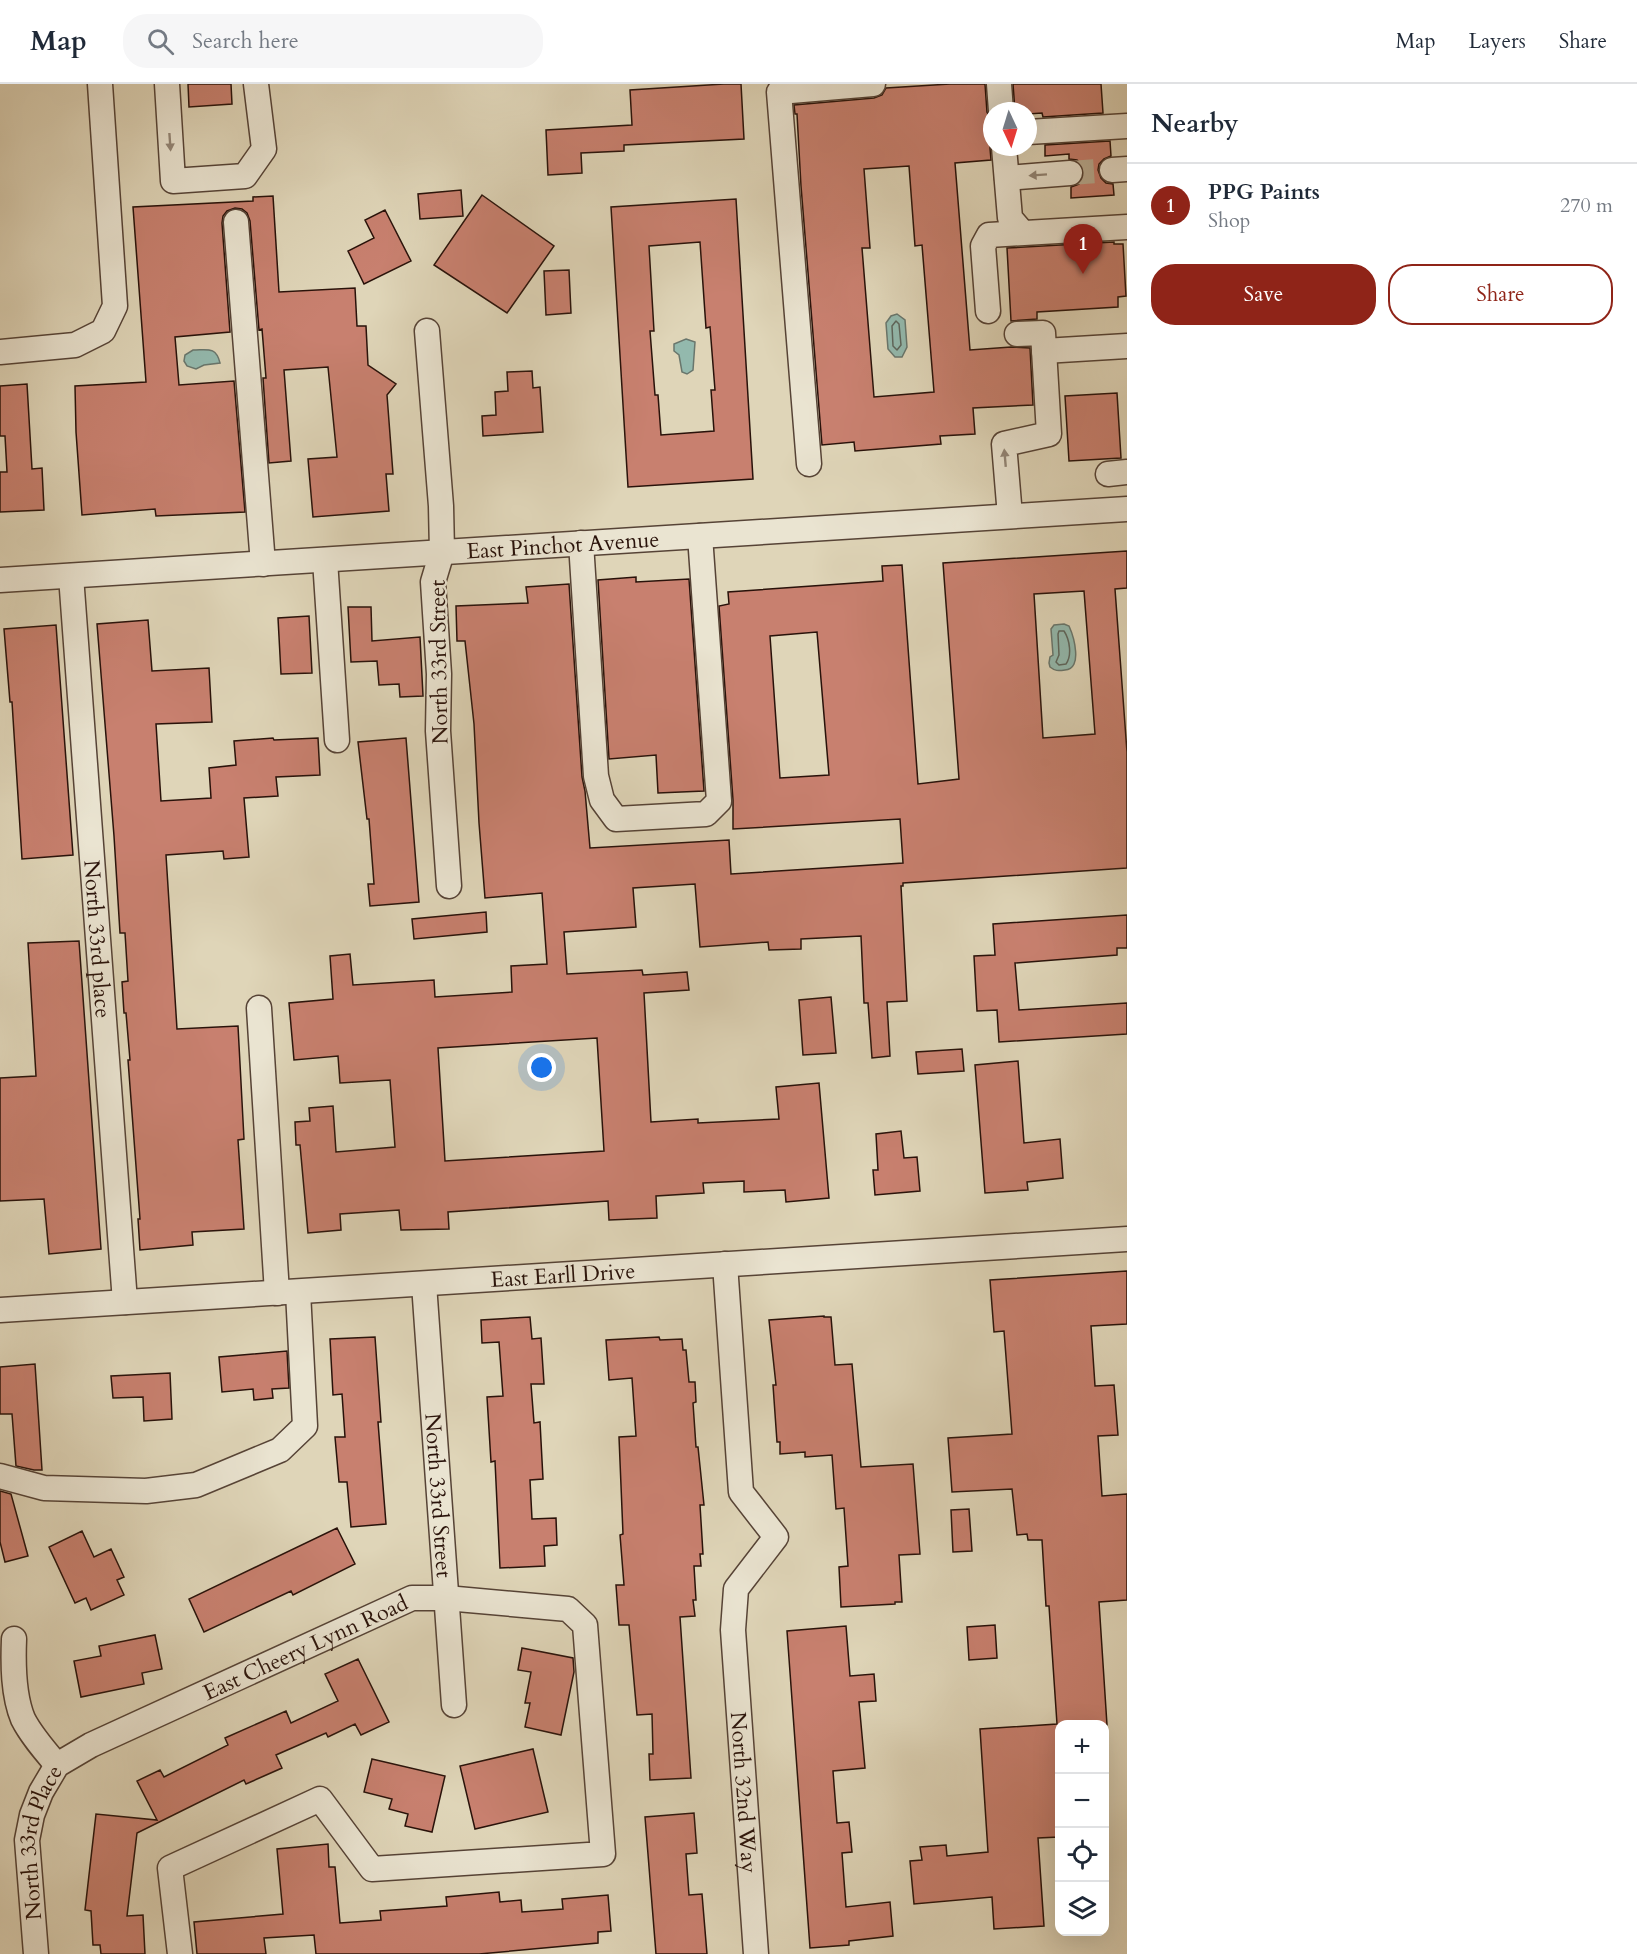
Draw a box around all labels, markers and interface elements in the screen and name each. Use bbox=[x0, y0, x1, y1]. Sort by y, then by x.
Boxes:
search box bbox=[123, 14, 543, 68]
text: Map bbox=[30, 22, 87, 60]
icon: search bbox=[144, 25, 177, 58]
text: Search here bbox=[192, 26, 299, 56]
text: Map bbox=[1396, 27, 1436, 56]
text: Layers bbox=[1469, 27, 1526, 56]
text: Share bbox=[1559, 27, 1607, 56]
north arrow bbox=[983, 102, 1037, 156]
text: Nearby bbox=[1151, 106, 1239, 141]
one-way arrow bbox=[166, 133, 175, 152]
one-way arrow bbox=[1029, 171, 1048, 180]
text: PPG Paints bbox=[1208, 177, 1320, 207]
text: 1 bbox=[1165, 192, 1176, 219]
text: 270 m bbox=[1560, 192, 1613, 219]
text: Shop bbox=[1208, 207, 1250, 234]
pin: 1 bbox=[1064, 224, 1102, 274]
button: Save bbox=[1151, 264, 1376, 325]
button: Share bbox=[1388, 264, 1613, 325]
one-way arrow bbox=[1000, 448, 1010, 467]
street label: East Pinchot Avenue bbox=[466, 524, 660, 567]
street label: North 33rd Street bbox=[423, 579, 455, 745]
street label: North 33rd place bbox=[76, 859, 118, 1019]
your location bbox=[527, 1053, 556, 1082]
street label: East Earll Drive bbox=[490, 1256, 636, 1295]
street label: North 33rd Street bbox=[417, 1412, 459, 1579]
street label: East Cheery Lynn Road bbox=[198, 1588, 413, 1708]
street label: North 32nd Way bbox=[723, 1711, 764, 1875]
map controls bbox=[1055, 1720, 1109, 1936]
button: + bbox=[1055, 1720, 1109, 1774]
street label: North 33rd Place bbox=[12, 1759, 70, 1921]
button: − bbox=[1055, 1774, 1109, 1828]
button: locate bbox=[1055, 1828, 1109, 1882]
button: layers bbox=[1055, 1882, 1109, 1936]

